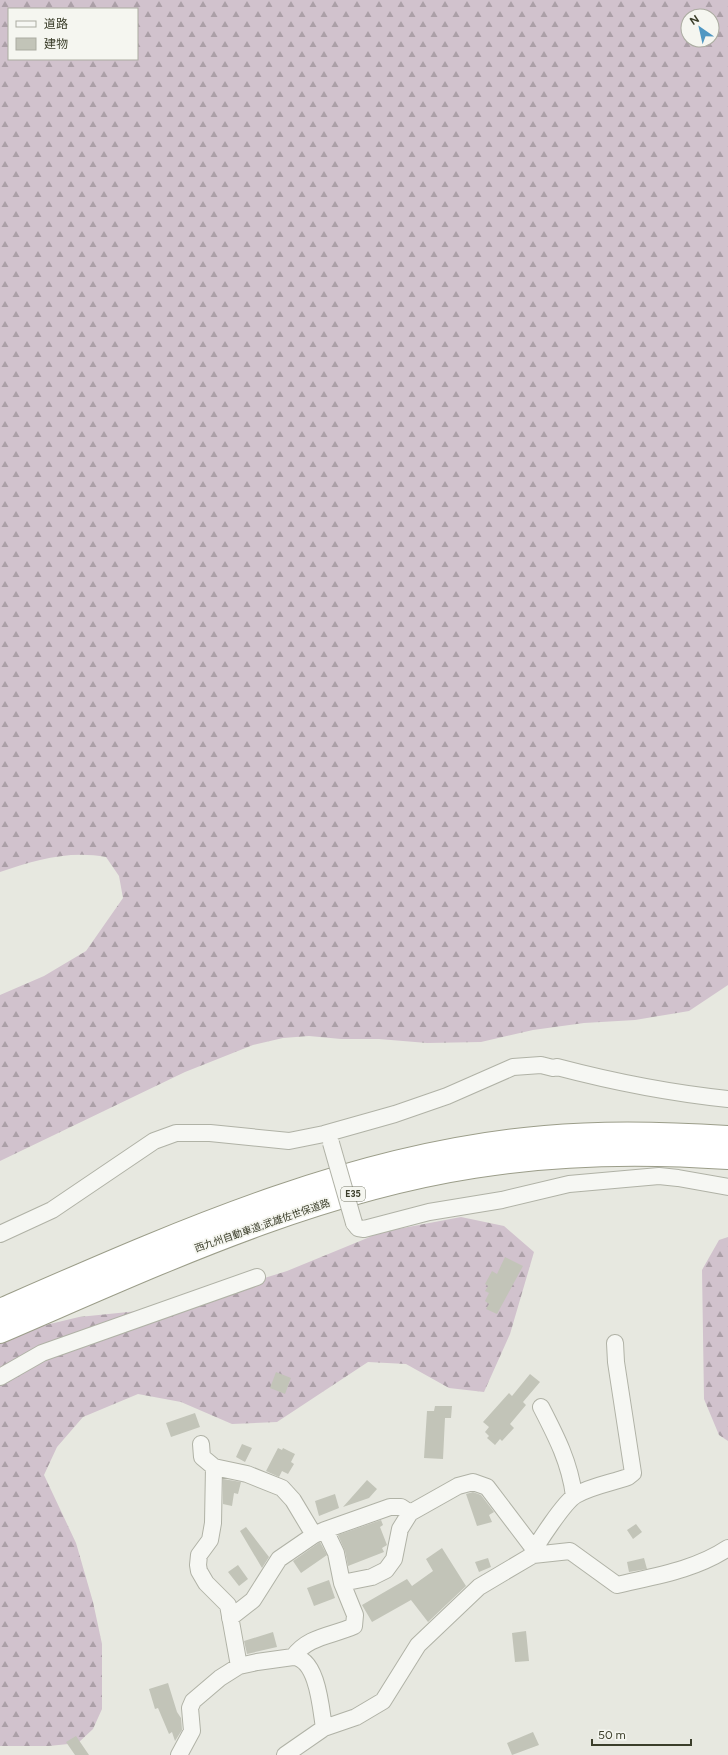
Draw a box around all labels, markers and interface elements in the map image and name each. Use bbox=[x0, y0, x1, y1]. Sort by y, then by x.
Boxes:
legend bbox=[8, 8, 138, 60]
north arrow bbox=[680, 8, 720, 48]
text: N bbox=[688, 12, 702, 28]
text: 道路 bbox=[44, 17, 68, 31]
text: 建物 bbox=[44, 37, 68, 51]
road number: E35 bbox=[341, 1187, 365, 1201]
street label: 西九州自動車道;武雄佐世保道路 bbox=[193, 1196, 332, 1255]
scale bar bbox=[592, 1721, 691, 1747]
text: 50 m bbox=[598, 1728, 626, 1742]

